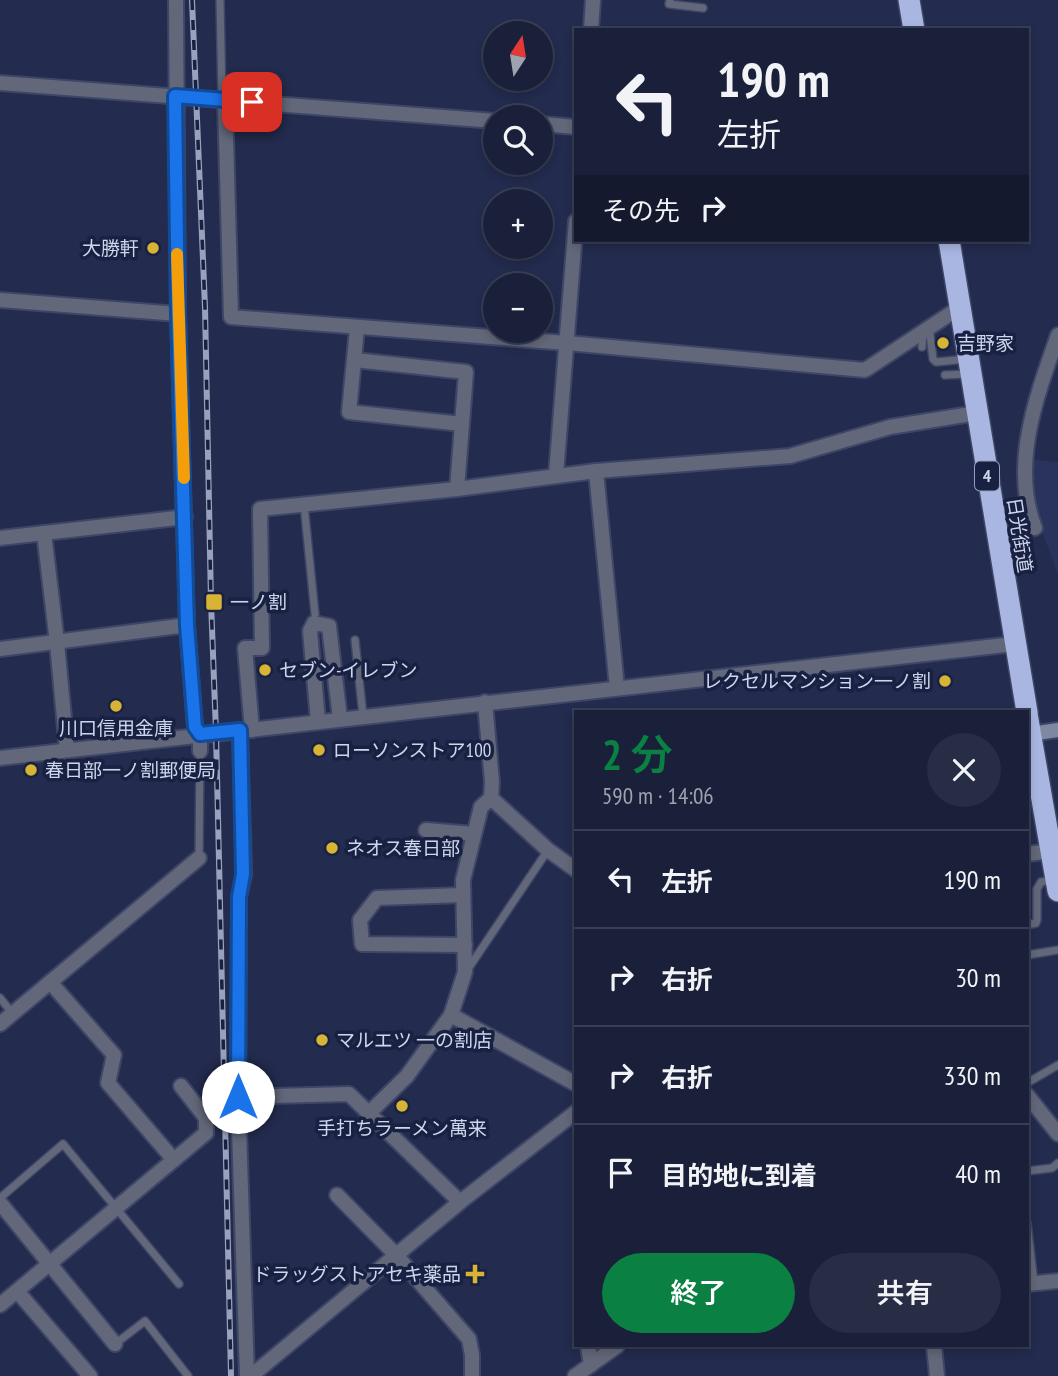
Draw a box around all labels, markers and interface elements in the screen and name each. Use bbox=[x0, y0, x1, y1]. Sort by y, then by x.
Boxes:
north arrow bbox=[483, 21, 553, 91]
map controls bbox=[483, 21, 553, 343]
text: 190 m bbox=[717, 47, 830, 111]
icon: left bbox=[602, 56, 693, 147]
pin bbox=[222, 72, 282, 132]
icon: arrive bbox=[233, 83, 271, 121]
button: search bbox=[483, 105, 553, 175]
text: 左折 bbox=[717, 113, 781, 155]
button: + bbox=[483, 189, 553, 259]
icon: right bbox=[694, 189, 732, 227]
text: その先 bbox=[602, 194, 680, 227]
place label: 大勝軒 bbox=[82, 236, 139, 260]
marker: 大勝軒 bbox=[145, 240, 161, 256]
button: − bbox=[483, 273, 553, 343]
place label: 吉野家 bbox=[957, 331, 1014, 355]
marker: 吉野家 bbox=[935, 335, 951, 351]
road number: 4 bbox=[975, 462, 999, 490]
street label: 日光街道 bbox=[1002, 496, 1038, 574]
place label: 一ノ割 bbox=[230, 590, 287, 614]
marker: 一ノ割 bbox=[204, 592, 224, 612]
place label: セブン-イレブン bbox=[279, 658, 418, 682]
marker: セブン-イレブン bbox=[257, 662, 273, 678]
place label: レクセルマンション一ノ割 bbox=[703, 669, 931, 693]
marker: レクセルマンション一ノ割 bbox=[937, 673, 953, 689]
marker: 川口信用金庫 bbox=[108, 698, 124, 714]
place label: 川口信用金庫 bbox=[59, 716, 173, 740]
text: 2 分 bbox=[602, 727, 673, 782]
button: close bbox=[927, 733, 1001, 807]
place label: ローソンストア100 bbox=[333, 738, 491, 762]
marker: ローソンストア100 bbox=[311, 742, 327, 758]
place label: 春日部一ノ割郵便局 bbox=[45, 758, 216, 782]
marker: 春日部一ノ割郵便局 bbox=[23, 762, 39, 778]
text: 590 m · 14:06 bbox=[602, 781, 714, 810]
place label: ネオス春日部 bbox=[346, 836, 460, 860]
marker: ネオス春日部 bbox=[324, 840, 340, 856]
icon: left bbox=[602, 860, 640, 898]
text: 190 m bbox=[943, 863, 1001, 896]
text: 左折 bbox=[661, 865, 713, 898]
icon: right bbox=[602, 958, 640, 996]
text: 30 m bbox=[955, 961, 1001, 994]
text: 右折 bbox=[661, 963, 713, 996]
place label: マルエツ 一の割店 bbox=[336, 1028, 492, 1052]
marker: マルエツ 一の割店 bbox=[314, 1032, 330, 1048]
icon: right bbox=[602, 1056, 640, 1094]
text: 330 m bbox=[943, 1059, 1001, 1092]
position arrow bbox=[201, 1060, 275, 1134]
text: 右折 bbox=[661, 1061, 713, 1094]
marker: 手打ちラーメン萬来 bbox=[394, 1098, 410, 1114]
place label: 手打ちラーメン萬来 bbox=[317, 1116, 487, 1140]
icon: arrive bbox=[602, 1154, 640, 1192]
text: 40 m bbox=[955, 1157, 1001, 1190]
text: 目的地に到着 bbox=[661, 1159, 817, 1192]
button: 終了 bbox=[602, 1253, 795, 1333]
button: 共有 bbox=[809, 1253, 1001, 1333]
place label: ドラッグストアセキ薬品 bbox=[252, 1262, 461, 1286]
marker: ドラッグストアセキ薬品 bbox=[467, 1266, 483, 1282]

